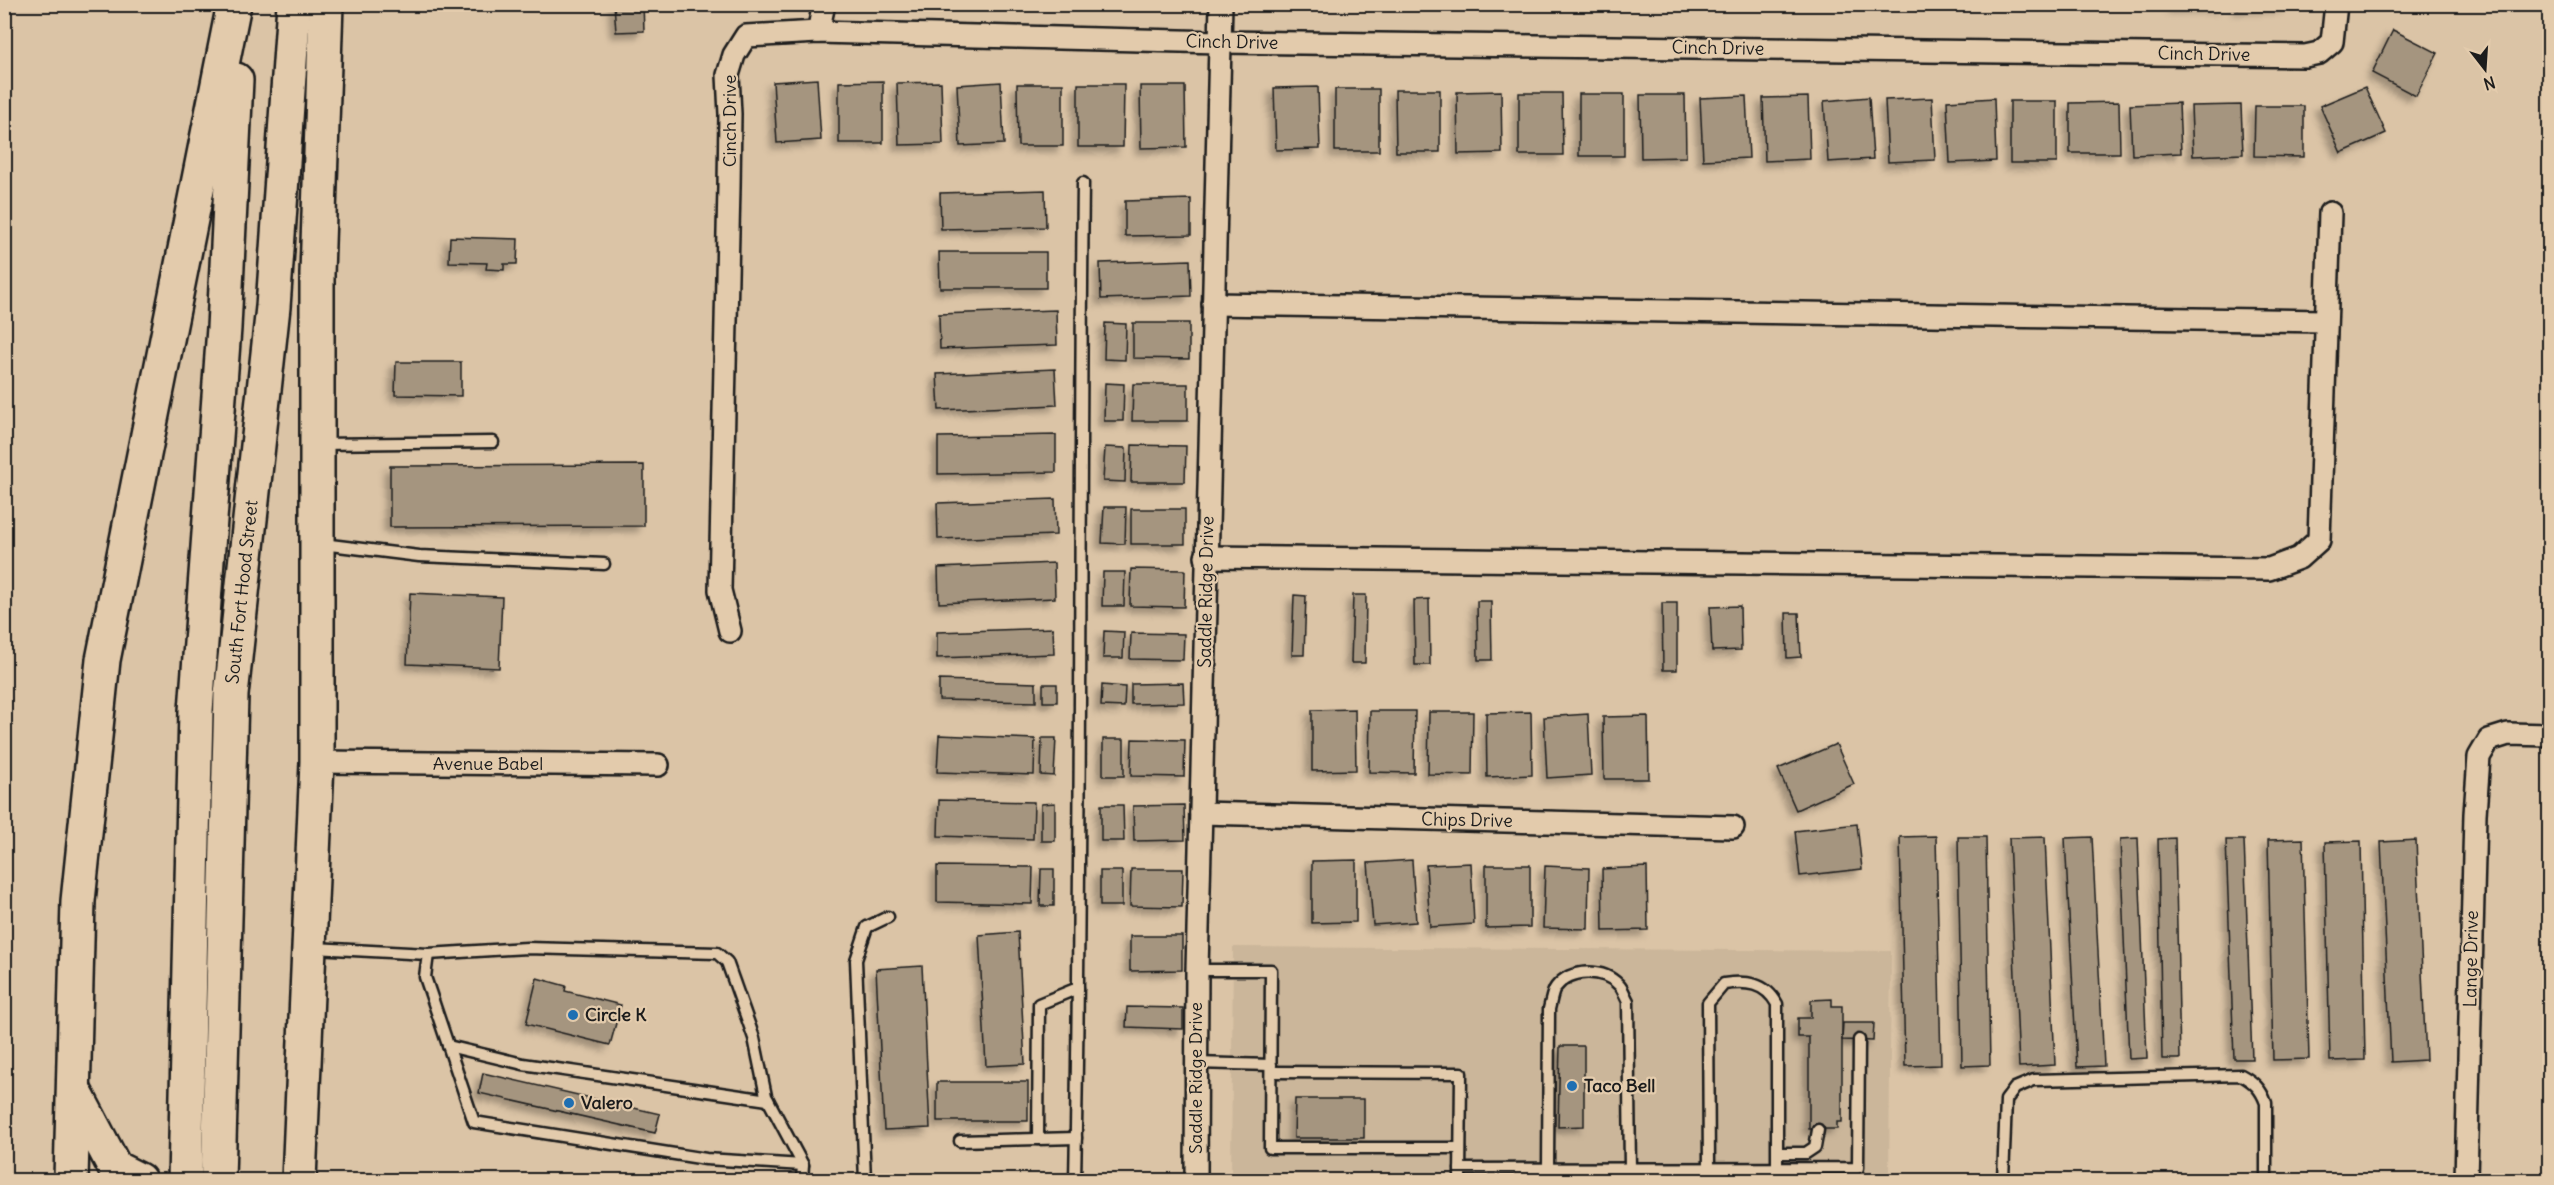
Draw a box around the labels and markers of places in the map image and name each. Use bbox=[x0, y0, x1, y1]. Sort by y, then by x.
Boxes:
place label: Circle K bbox=[585, 1003, 647, 1026]
marker: Circle K bbox=[566, 1008, 580, 1022]
place label: Taco Bell bbox=[1584, 1074, 1655, 1097]
marker: Taco Bell bbox=[1565, 1079, 1579, 1093]
place label: Valero bbox=[581, 1091, 633, 1114]
marker: Valero bbox=[562, 1096, 576, 1110]

